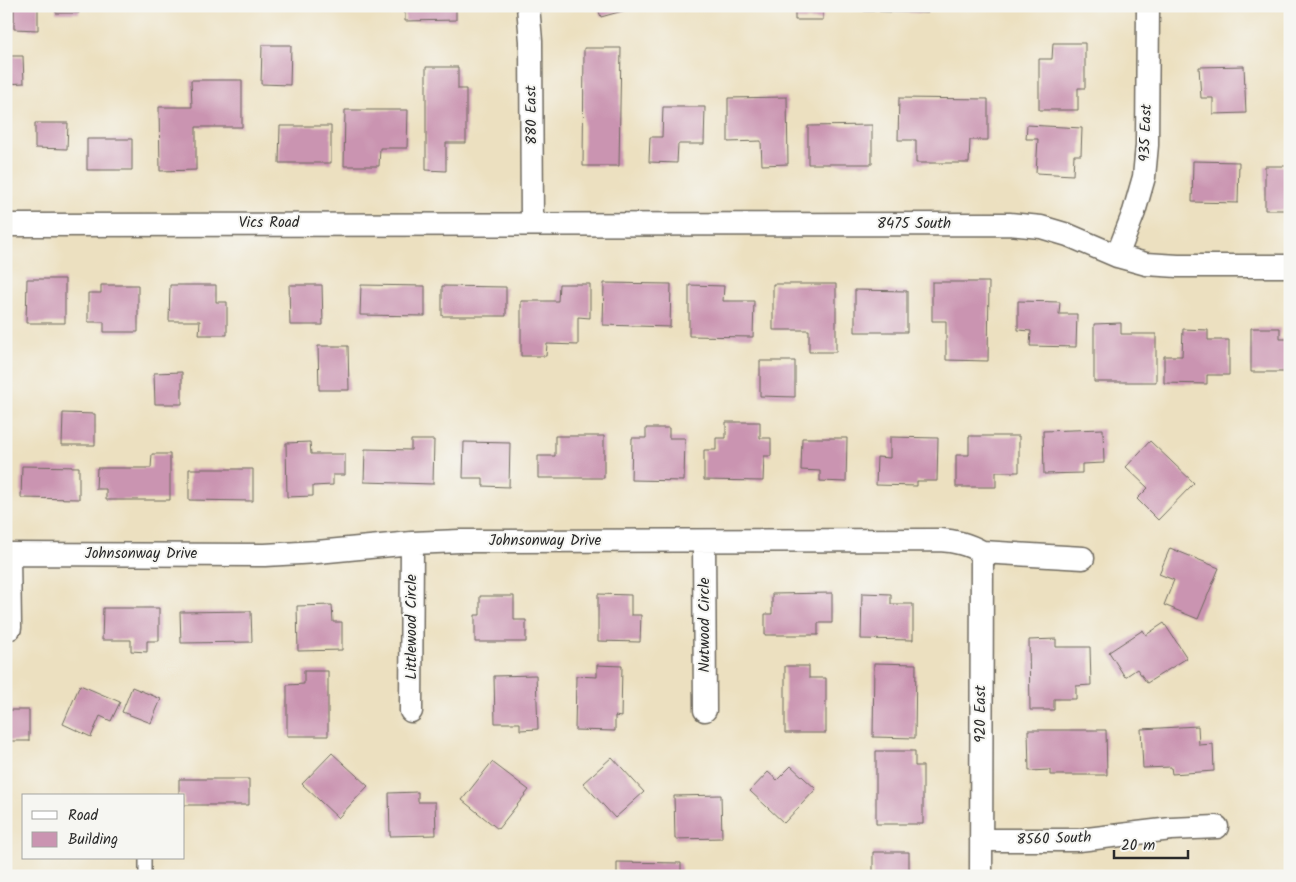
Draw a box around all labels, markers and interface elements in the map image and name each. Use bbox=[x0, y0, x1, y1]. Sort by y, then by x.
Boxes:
street label: 880 East bbox=[519, 85, 545, 145]
street label: 935 East bbox=[1133, 103, 1159, 162]
street label: Vics Road bbox=[239, 211, 300, 235]
street label: 8475 South bbox=[877, 212, 951, 236]
street label: Johnsonway Drive bbox=[489, 529, 601, 553]
street label: Johnsonway Drive bbox=[85, 542, 197, 566]
street label: Littlewood Circle bbox=[400, 574, 424, 680]
street label: Nutwood Circle bbox=[693, 577, 717, 672]
street label: 920 East bbox=[969, 685, 993, 743]
legend bbox=[22, 794, 185, 860]
text: Road bbox=[68, 804, 99, 828]
street label: 8560 South bbox=[1016, 826, 1092, 852]
scale bar bbox=[1114, 827, 1187, 859]
text: Building bbox=[68, 828, 118, 852]
text: 20 m bbox=[1121, 834, 1155, 858]

